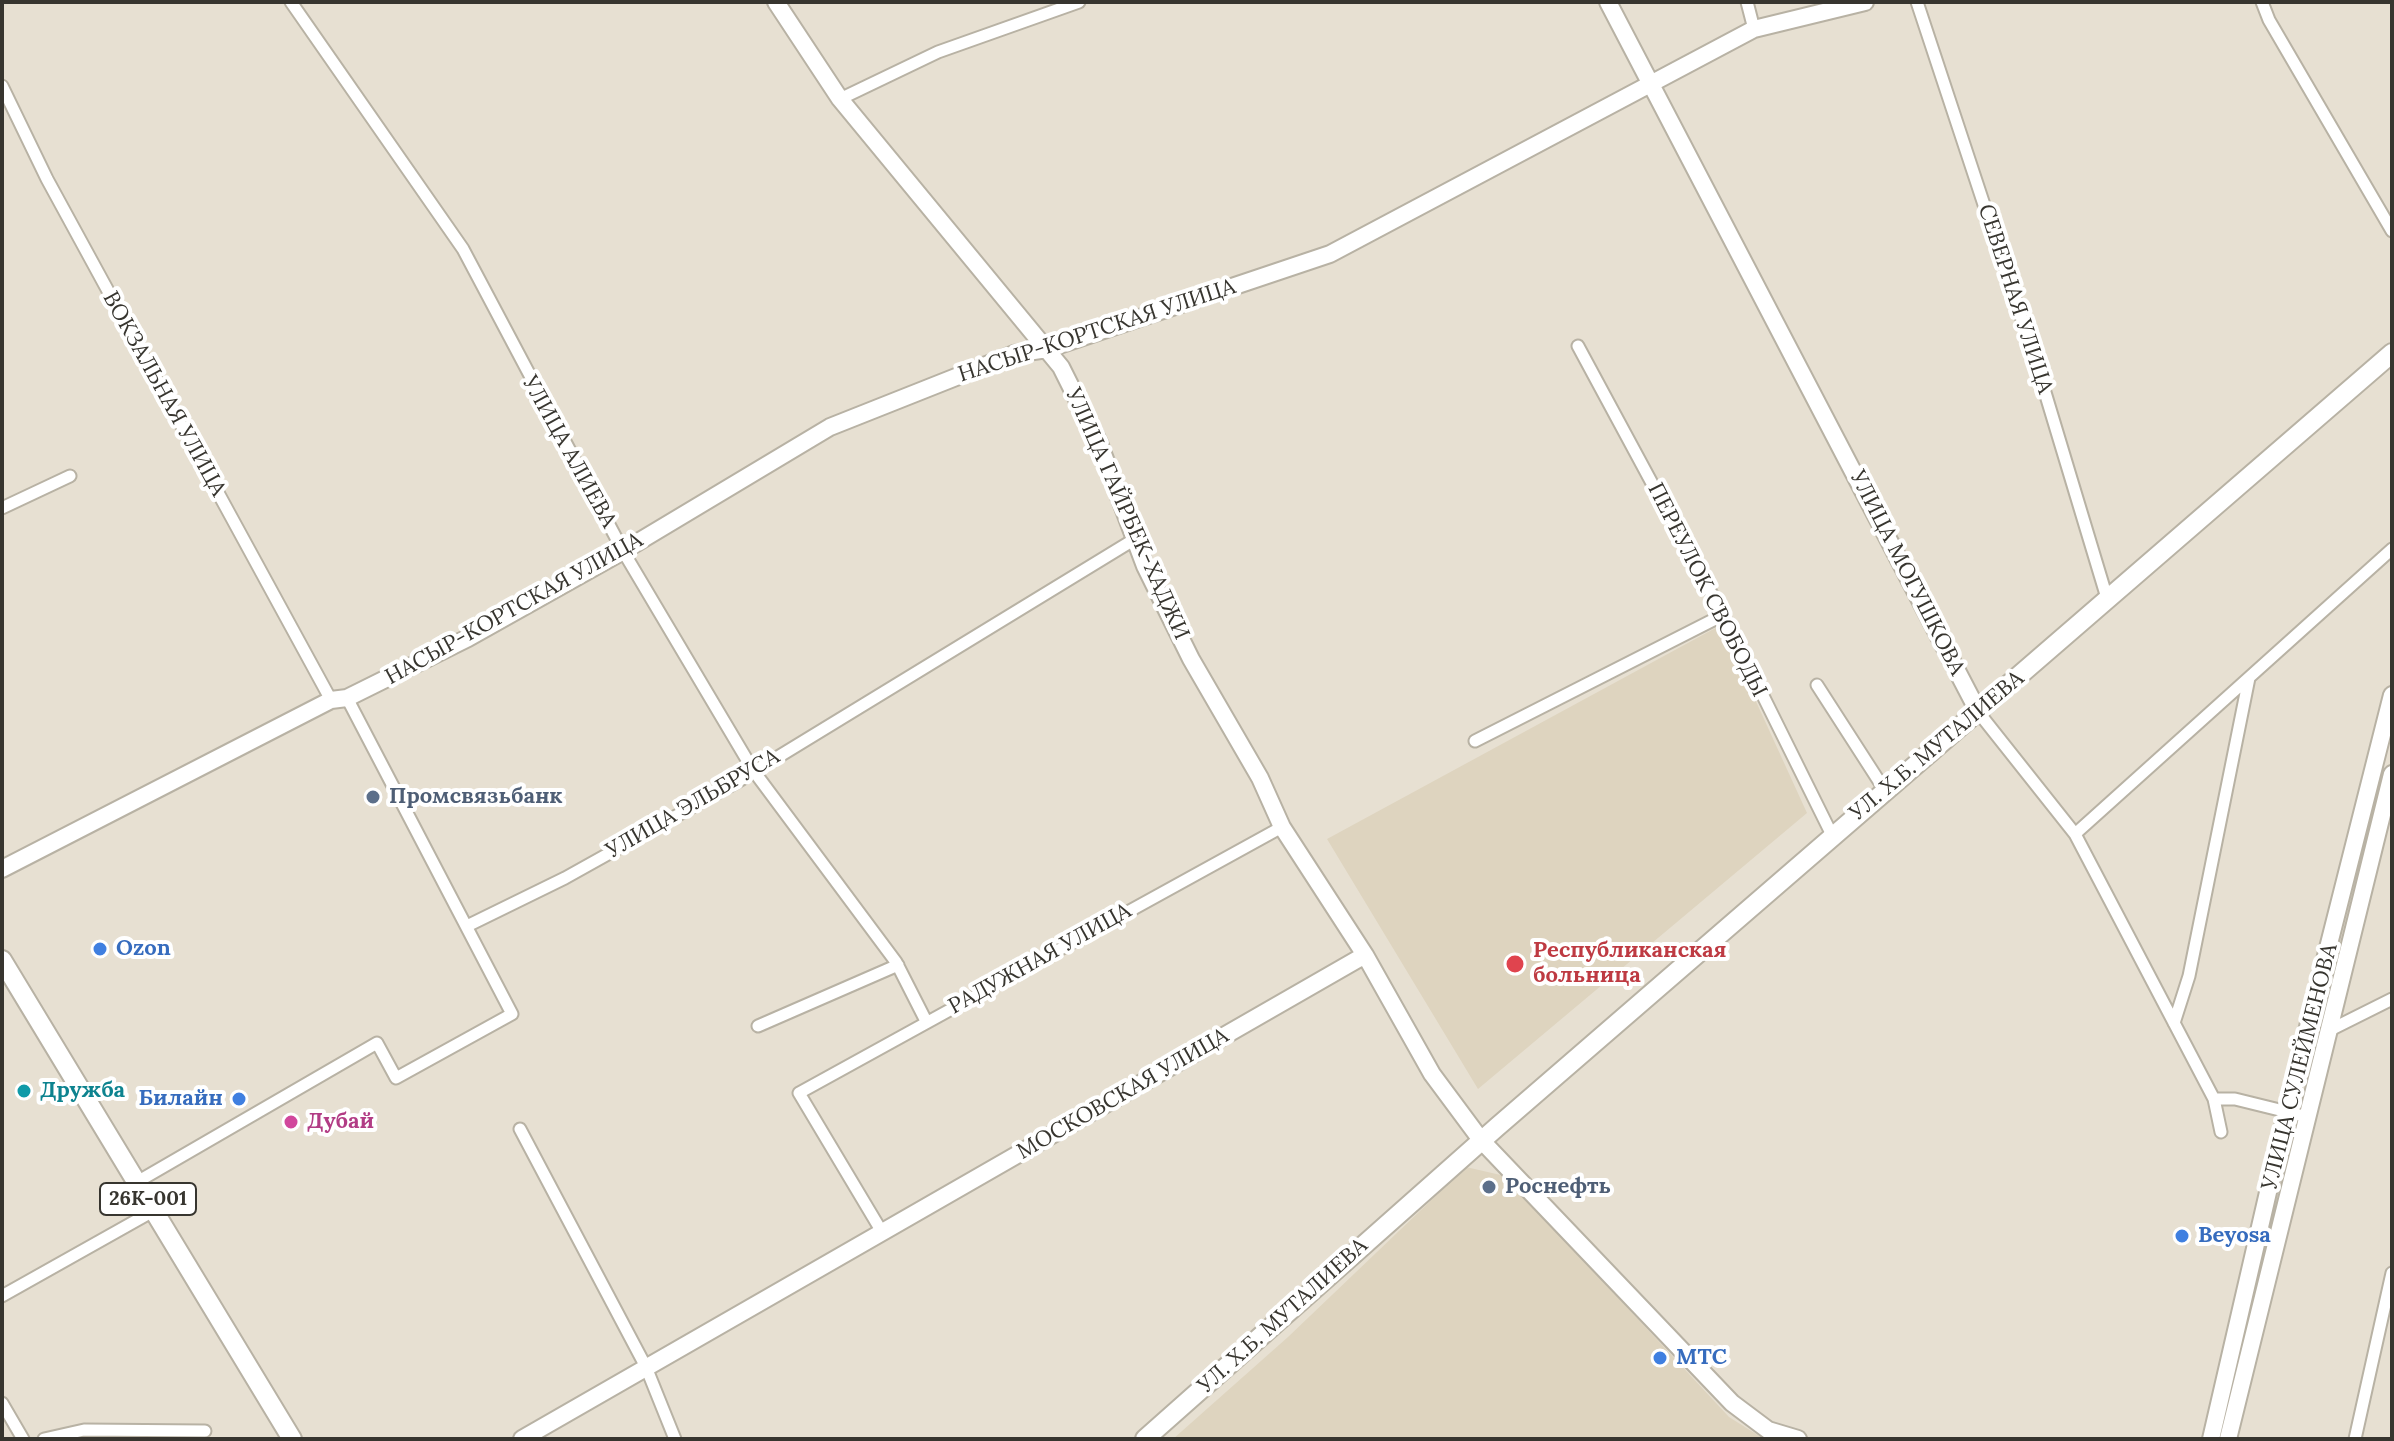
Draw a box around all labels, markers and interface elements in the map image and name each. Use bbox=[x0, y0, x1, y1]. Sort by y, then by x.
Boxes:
street label: СЕВЕРНАЯ УЛИЦА bbox=[1972, 201, 2058, 397]
street label: НАСЫР-КОРТСКАЯ УЛИЦА bbox=[955, 274, 1239, 388]
street label: ВОКЗАЛЬНАЯ УЛИЦА bbox=[97, 287, 231, 501]
street label: УЛИЦА АЛИЕВА bbox=[516, 371, 622, 533]
street label: УЛИЦА ГАЙРБЕК-ХАДЖИ bbox=[1059, 384, 1195, 644]
street label: УЛИЦА МОГУШКОВА bbox=[1844, 466, 1970, 680]
street label: ПЕРЕУЛОК СВОБОДЫ bbox=[1642, 479, 1772, 701]
street label: НАСЫР-КОРТСКАЯ УЛИЦА bbox=[381, 527, 647, 691]
street label: УЛ. Х.Б. МУТАЛИЕВА bbox=[1844, 665, 2030, 827]
street label: УЛИЦА ЭЛЬБРУСА bbox=[602, 744, 784, 864]
place label: Промсвязьбанк bbox=[389, 784, 563, 810]
marker: Промсвязьбанк bbox=[364, 788, 382, 806]
street label: РАДУЖНАЯ УЛИЦА bbox=[944, 898, 1136, 1020]
place label: Ozon bbox=[116, 936, 171, 962]
place label: Республиканская больница bbox=[1533, 938, 1727, 990]
marker: Ozon bbox=[91, 940, 109, 958]
street label: УЛИЦА СУЛЕЙМЕНОВА bbox=[2257, 941, 2343, 1193]
marker: Республиканская больница bbox=[1504, 953, 1526, 975]
street label: МОСКОВСКАЯ УЛИЦА bbox=[1013, 1023, 1233, 1165]
place label: Дружба bbox=[40, 1078, 125, 1104]
marker: Дружба bbox=[15, 1082, 33, 1100]
place label: Билайн bbox=[139, 1086, 223, 1112]
marker: Билайн bbox=[230, 1090, 248, 1108]
place label: Дубай bbox=[307, 1109, 374, 1135]
marker: Дубай bbox=[282, 1113, 300, 1131]
place label: Роснефть bbox=[1505, 1174, 1611, 1200]
marker: Роснефть bbox=[1480, 1178, 1498, 1196]
road number: 26К-001 bbox=[100, 1183, 196, 1215]
place label: Beyosa bbox=[2198, 1223, 2271, 1249]
marker: Beyosa bbox=[2173, 1227, 2191, 1245]
street label: УЛ. Х.Б. МУТАЛИЕВА bbox=[1193, 1233, 1373, 1399]
place label: МТС bbox=[1676, 1345, 1727, 1371]
marker: МТС bbox=[1651, 1349, 1669, 1367]

